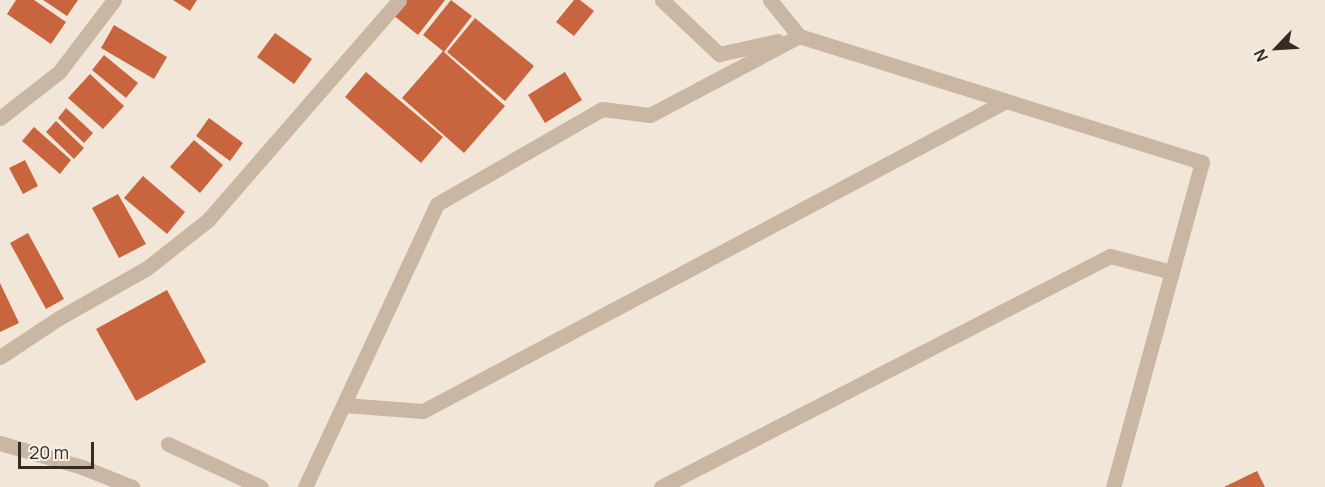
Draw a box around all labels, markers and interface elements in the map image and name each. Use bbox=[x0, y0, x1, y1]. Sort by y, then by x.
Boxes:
north arrow bbox=[1247, 18, 1307, 78]
text: N bbox=[1248, 46, 1273, 65]
scale bar bbox=[21, 430, 98, 468]
text: 20 m bbox=[29, 440, 69, 464]

